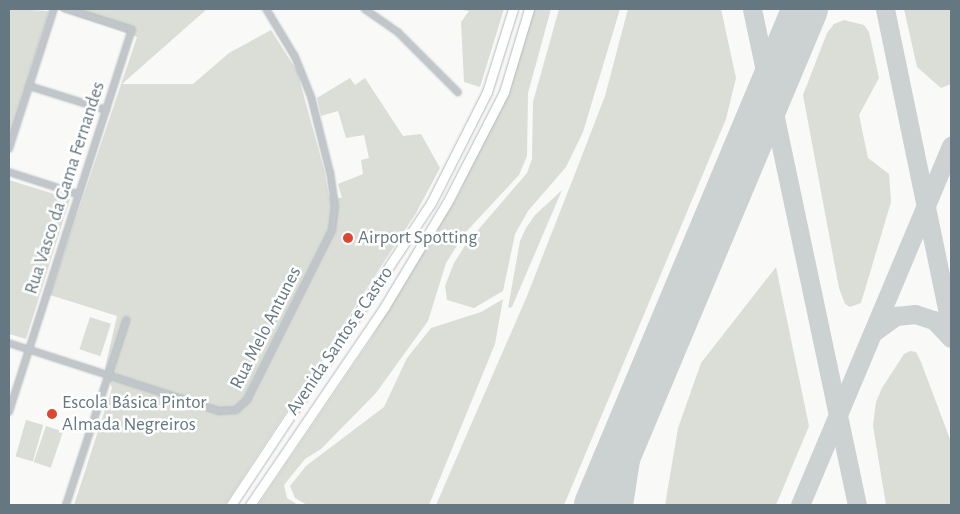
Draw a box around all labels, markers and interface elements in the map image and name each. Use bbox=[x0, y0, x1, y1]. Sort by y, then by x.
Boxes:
street label: Rua Vasco da Gama Fernandes bbox=[20, 79, 110, 297]
place label: Airport Spotting bbox=[358, 227, 478, 249]
marker: Airport Spotting bbox=[342, 232, 354, 244]
street label: Avenida Santos e Castro bbox=[282, 262, 398, 420]
street label: Rua Melo Antunes bbox=[225, 263, 307, 393]
place label: Escola Básica Pintor Almada Negreiros bbox=[62, 392, 206, 436]
marker: Escola Básica Pintor Almada Negreiros bbox=[46, 408, 58, 420]

